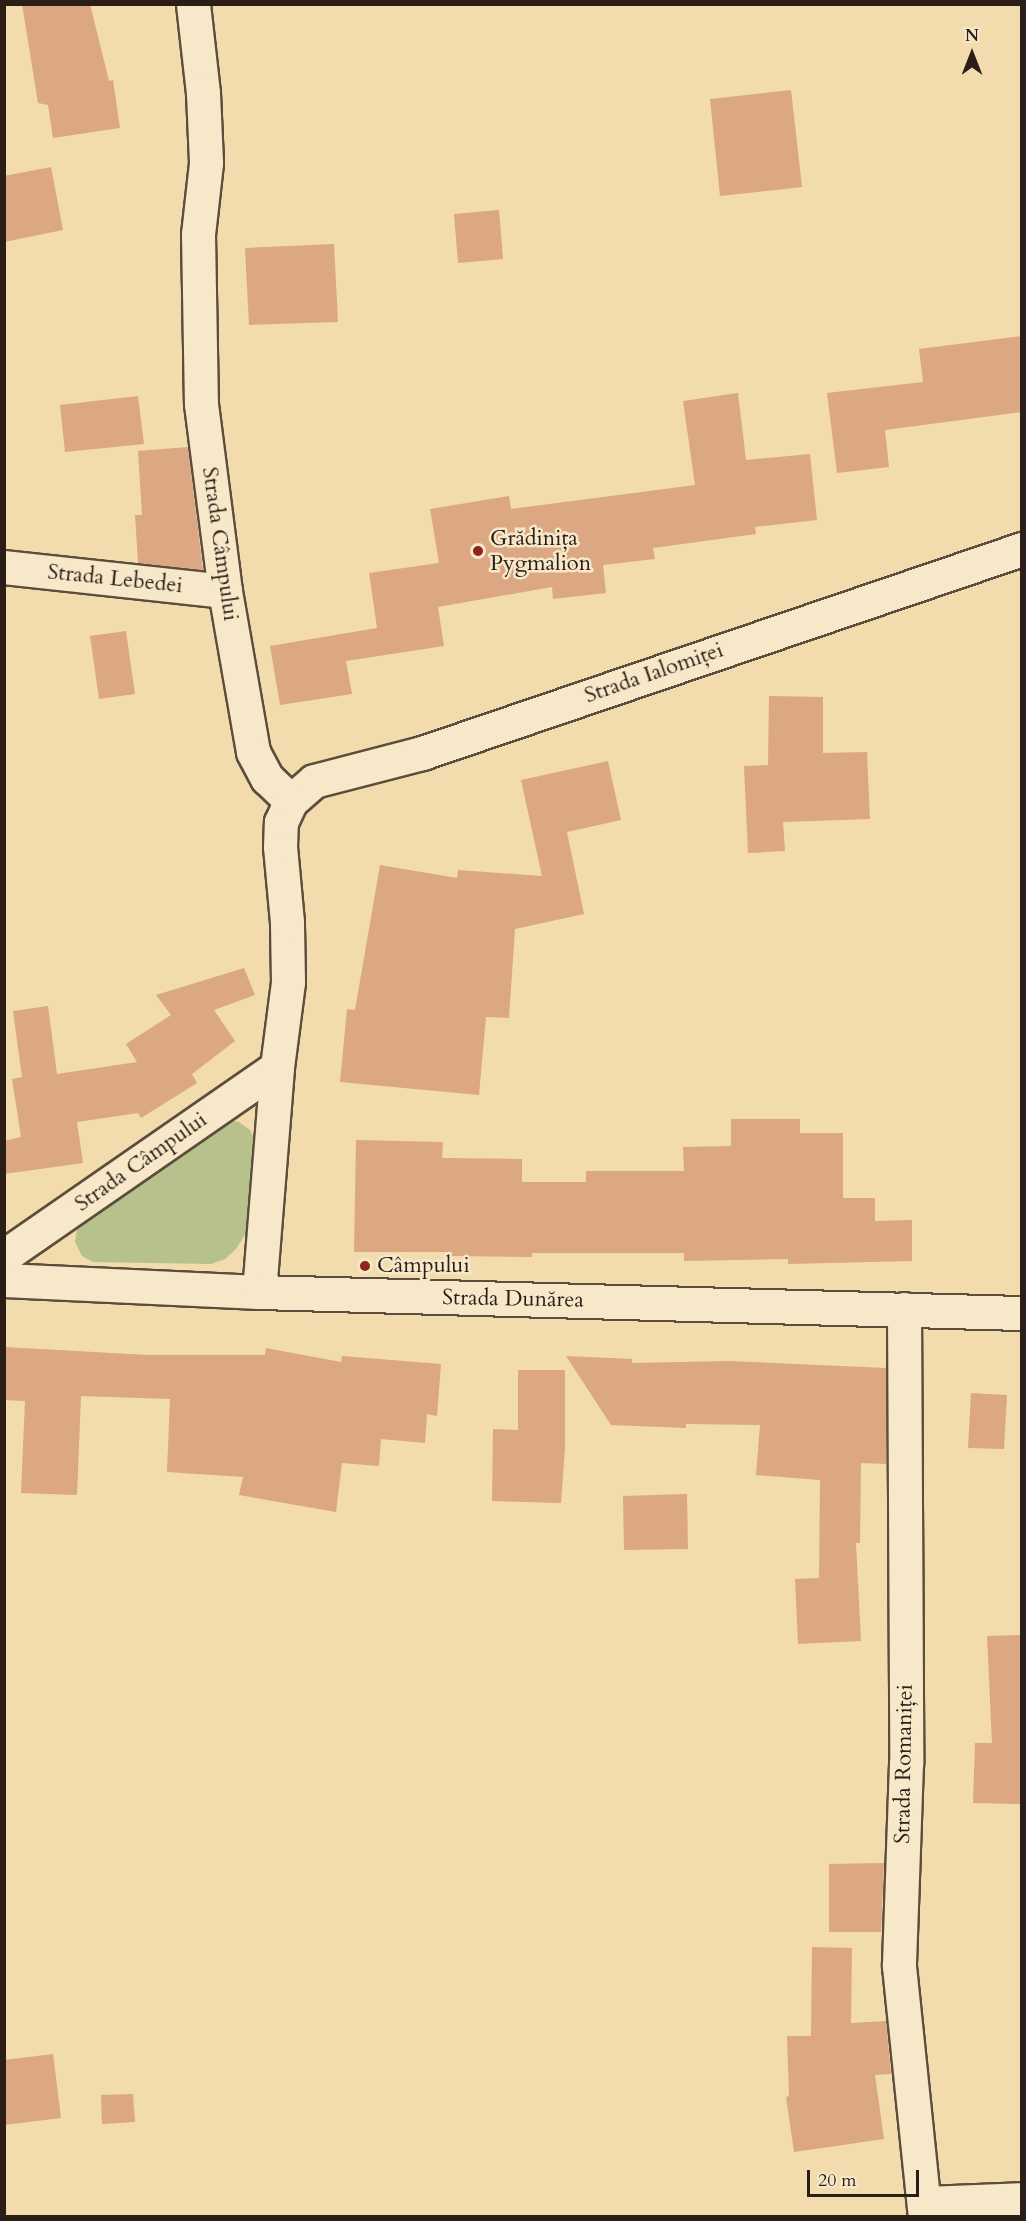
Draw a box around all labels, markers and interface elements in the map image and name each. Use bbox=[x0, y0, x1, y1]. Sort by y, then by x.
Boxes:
north arrow bbox=[942, 24, 1002, 84]
text: N bbox=[965, 25, 979, 47]
street label: Strada Câmpului bbox=[196, 465, 244, 623]
place label: Grădinița Pygmalion bbox=[490, 525, 591, 576]
marker: Grădinița Pygmalion bbox=[471, 544, 485, 558]
street label: Strada Lebedei bbox=[46, 559, 184, 599]
street label: Strada Ialomiței bbox=[581, 637, 727, 709]
street label: Strada Câmpului bbox=[70, 1107, 212, 1217]
place label: Câmpului bbox=[377, 1253, 470, 1279]
marker: Câmpului bbox=[358, 1259, 372, 1273]
street label: Strada Dunărea bbox=[442, 1285, 584, 1313]
street label: Strada Romaniței bbox=[889, 1684, 919, 1844]
scale bar bbox=[810, 2158, 922, 2196]
text: 20 m bbox=[818, 2168, 857, 2193]

